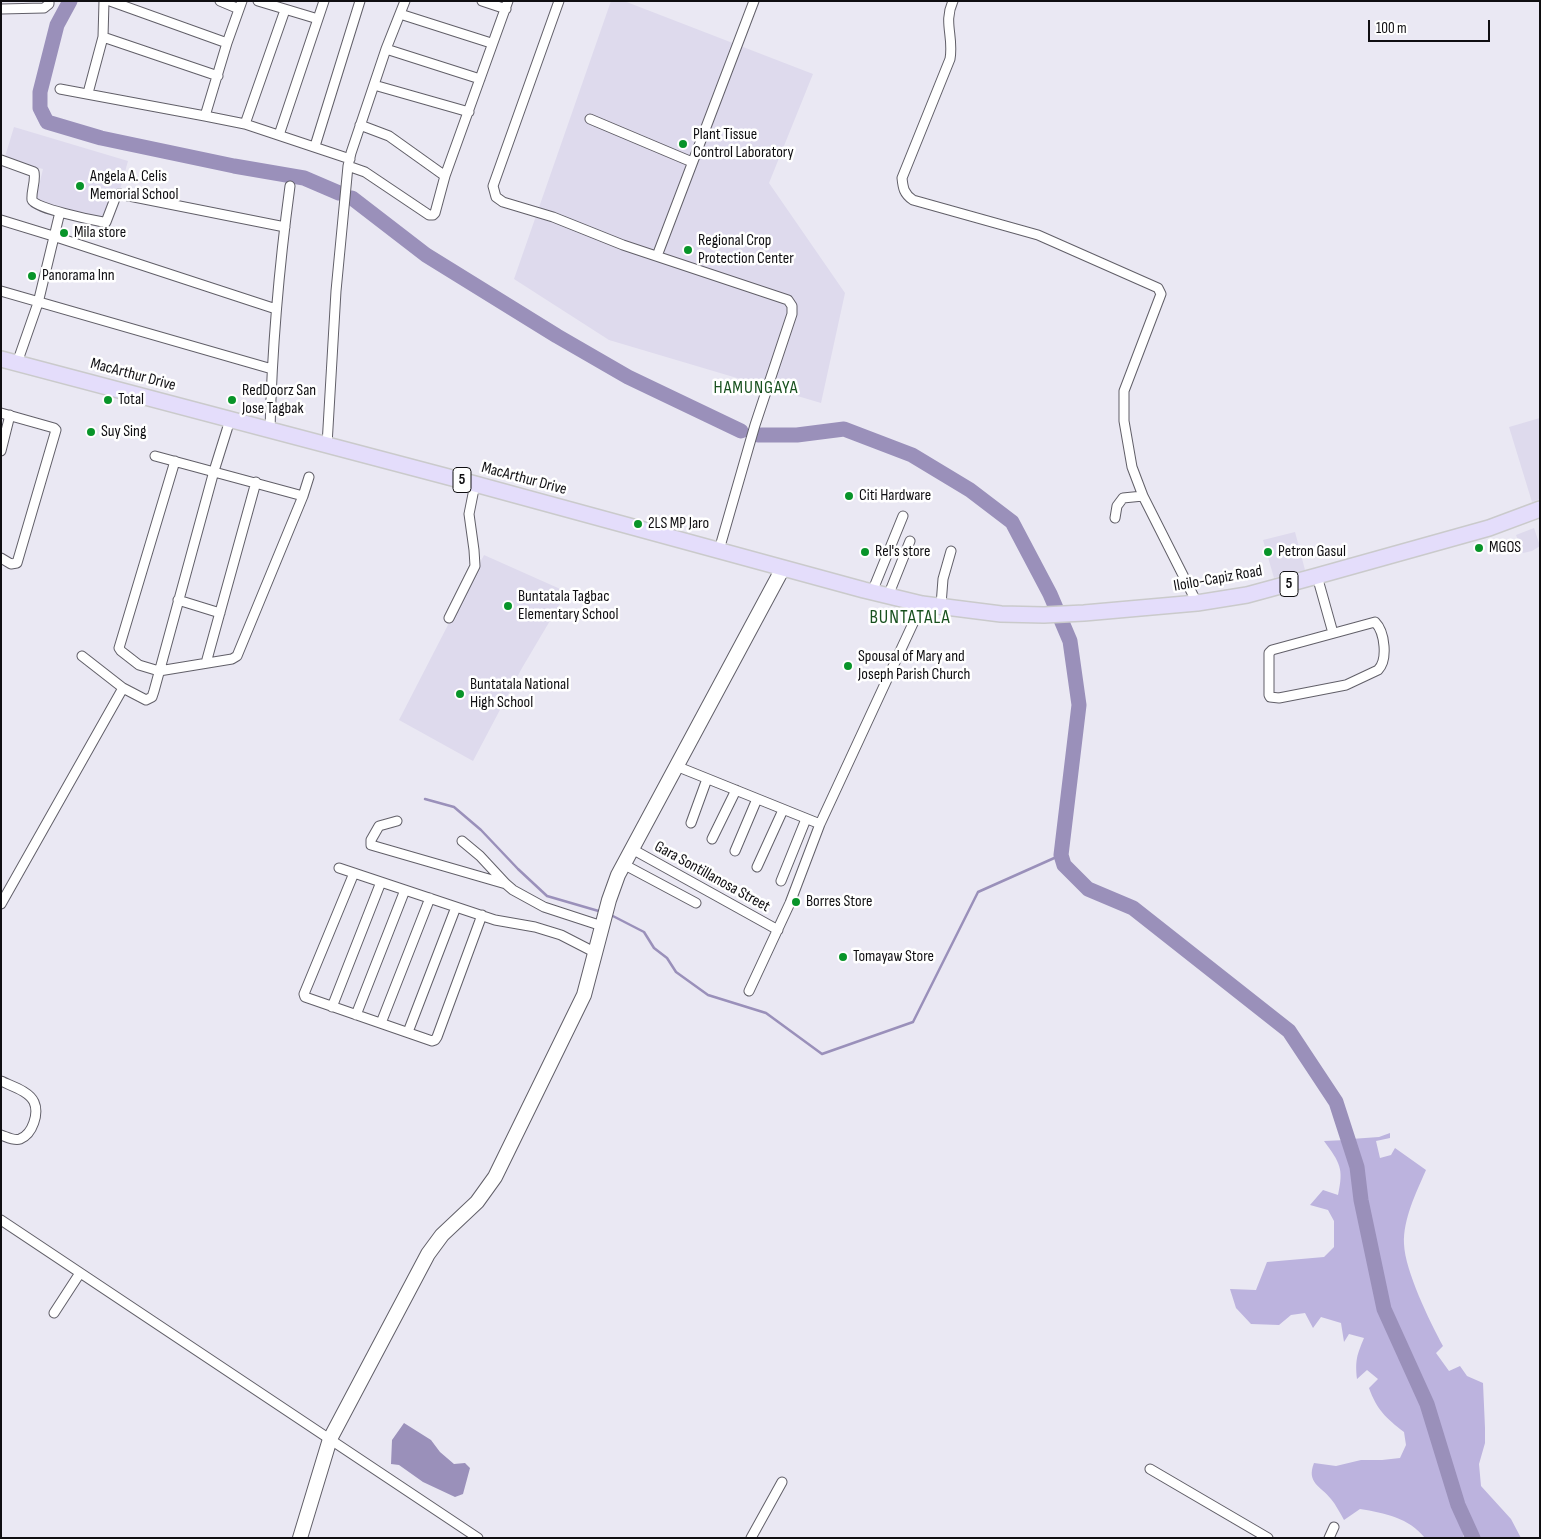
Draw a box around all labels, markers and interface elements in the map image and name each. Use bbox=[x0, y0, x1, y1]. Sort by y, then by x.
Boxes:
scale bar bbox=[1371, 10, 1494, 42]
text: 100 m bbox=[1376, 19, 1407, 38]
place label: Plant Tissue Control Laboratory bbox=[693, 125, 794, 163]
marker: Plant Tissue Control Laboratory bbox=[677, 138, 689, 150]
place label: Angela A. Celis Memorial School bbox=[90, 167, 178, 205]
marker: Angela A. Celis Memorial School bbox=[74, 180, 86, 192]
place label: Mila store bbox=[74, 223, 126, 243]
marker: Mila store bbox=[58, 227, 70, 239]
place label: Regional Crop Protection Center bbox=[698, 231, 794, 269]
marker: Regional Crop Protection Center bbox=[682, 244, 694, 256]
place label: Panorama Inn bbox=[42, 266, 115, 286]
marker: Panorama Inn bbox=[26, 270, 38, 282]
street label: MacArthur Drive bbox=[88, 354, 178, 396]
district label: HAMUNGAYA bbox=[712, 377, 800, 399]
place label: RedDoorz San Jose Tagbak bbox=[242, 381, 316, 419]
place label: Total bbox=[118, 390, 144, 410]
marker: Total bbox=[102, 394, 114, 406]
marker: RedDoorz San Jose Tagbak bbox=[226, 394, 238, 406]
place label: Suy Sing bbox=[101, 422, 146, 442]
marker: Suy Sing bbox=[85, 426, 97, 438]
street label: MacArthur Drive bbox=[479, 458, 569, 500]
road number: 5 bbox=[453, 468, 471, 492]
place label: Citi Hardware bbox=[859, 486, 931, 506]
marker: Citi Hardware bbox=[843, 490, 855, 502]
place label: 2LS MP Jaro bbox=[648, 514, 709, 534]
marker: 2LS MP Jaro bbox=[632, 518, 644, 530]
place label: MGOS bbox=[1489, 538, 1521, 558]
place label: Rel's store bbox=[875, 542, 930, 562]
place label: Petron Gasul bbox=[1278, 542, 1346, 562]
marker: MGOS bbox=[1473, 542, 1485, 554]
marker: Rel's store bbox=[859, 546, 871, 558]
marker: Petron Gasul bbox=[1262, 546, 1274, 558]
street label: Iloilo-Capiz Road bbox=[1172, 562, 1264, 596]
road number: 5 bbox=[1280, 572, 1298, 596]
place label: Buntatala Tagbac Elementary School bbox=[518, 587, 618, 625]
marker: Buntatala Tagbac Elementary School bbox=[502, 600, 514, 612]
district label: BUNTATALA bbox=[868, 607, 952, 629]
place label: Spousal of Mary and Joseph Parish Church bbox=[858, 647, 970, 685]
marker: Spousal of Mary and Joseph Parish Church bbox=[842, 660, 854, 672]
place label: Buntatala National High School bbox=[470, 675, 569, 713]
marker: Buntatala National High School bbox=[454, 688, 466, 700]
street label: Gara Sontillanosa Street bbox=[651, 837, 773, 917]
place label: Borres Store bbox=[806, 892, 872, 912]
marker: Borres Store bbox=[790, 896, 802, 908]
place label: Tomayaw Store bbox=[853, 947, 934, 967]
marker: Tomayaw Store bbox=[837, 951, 849, 963]

